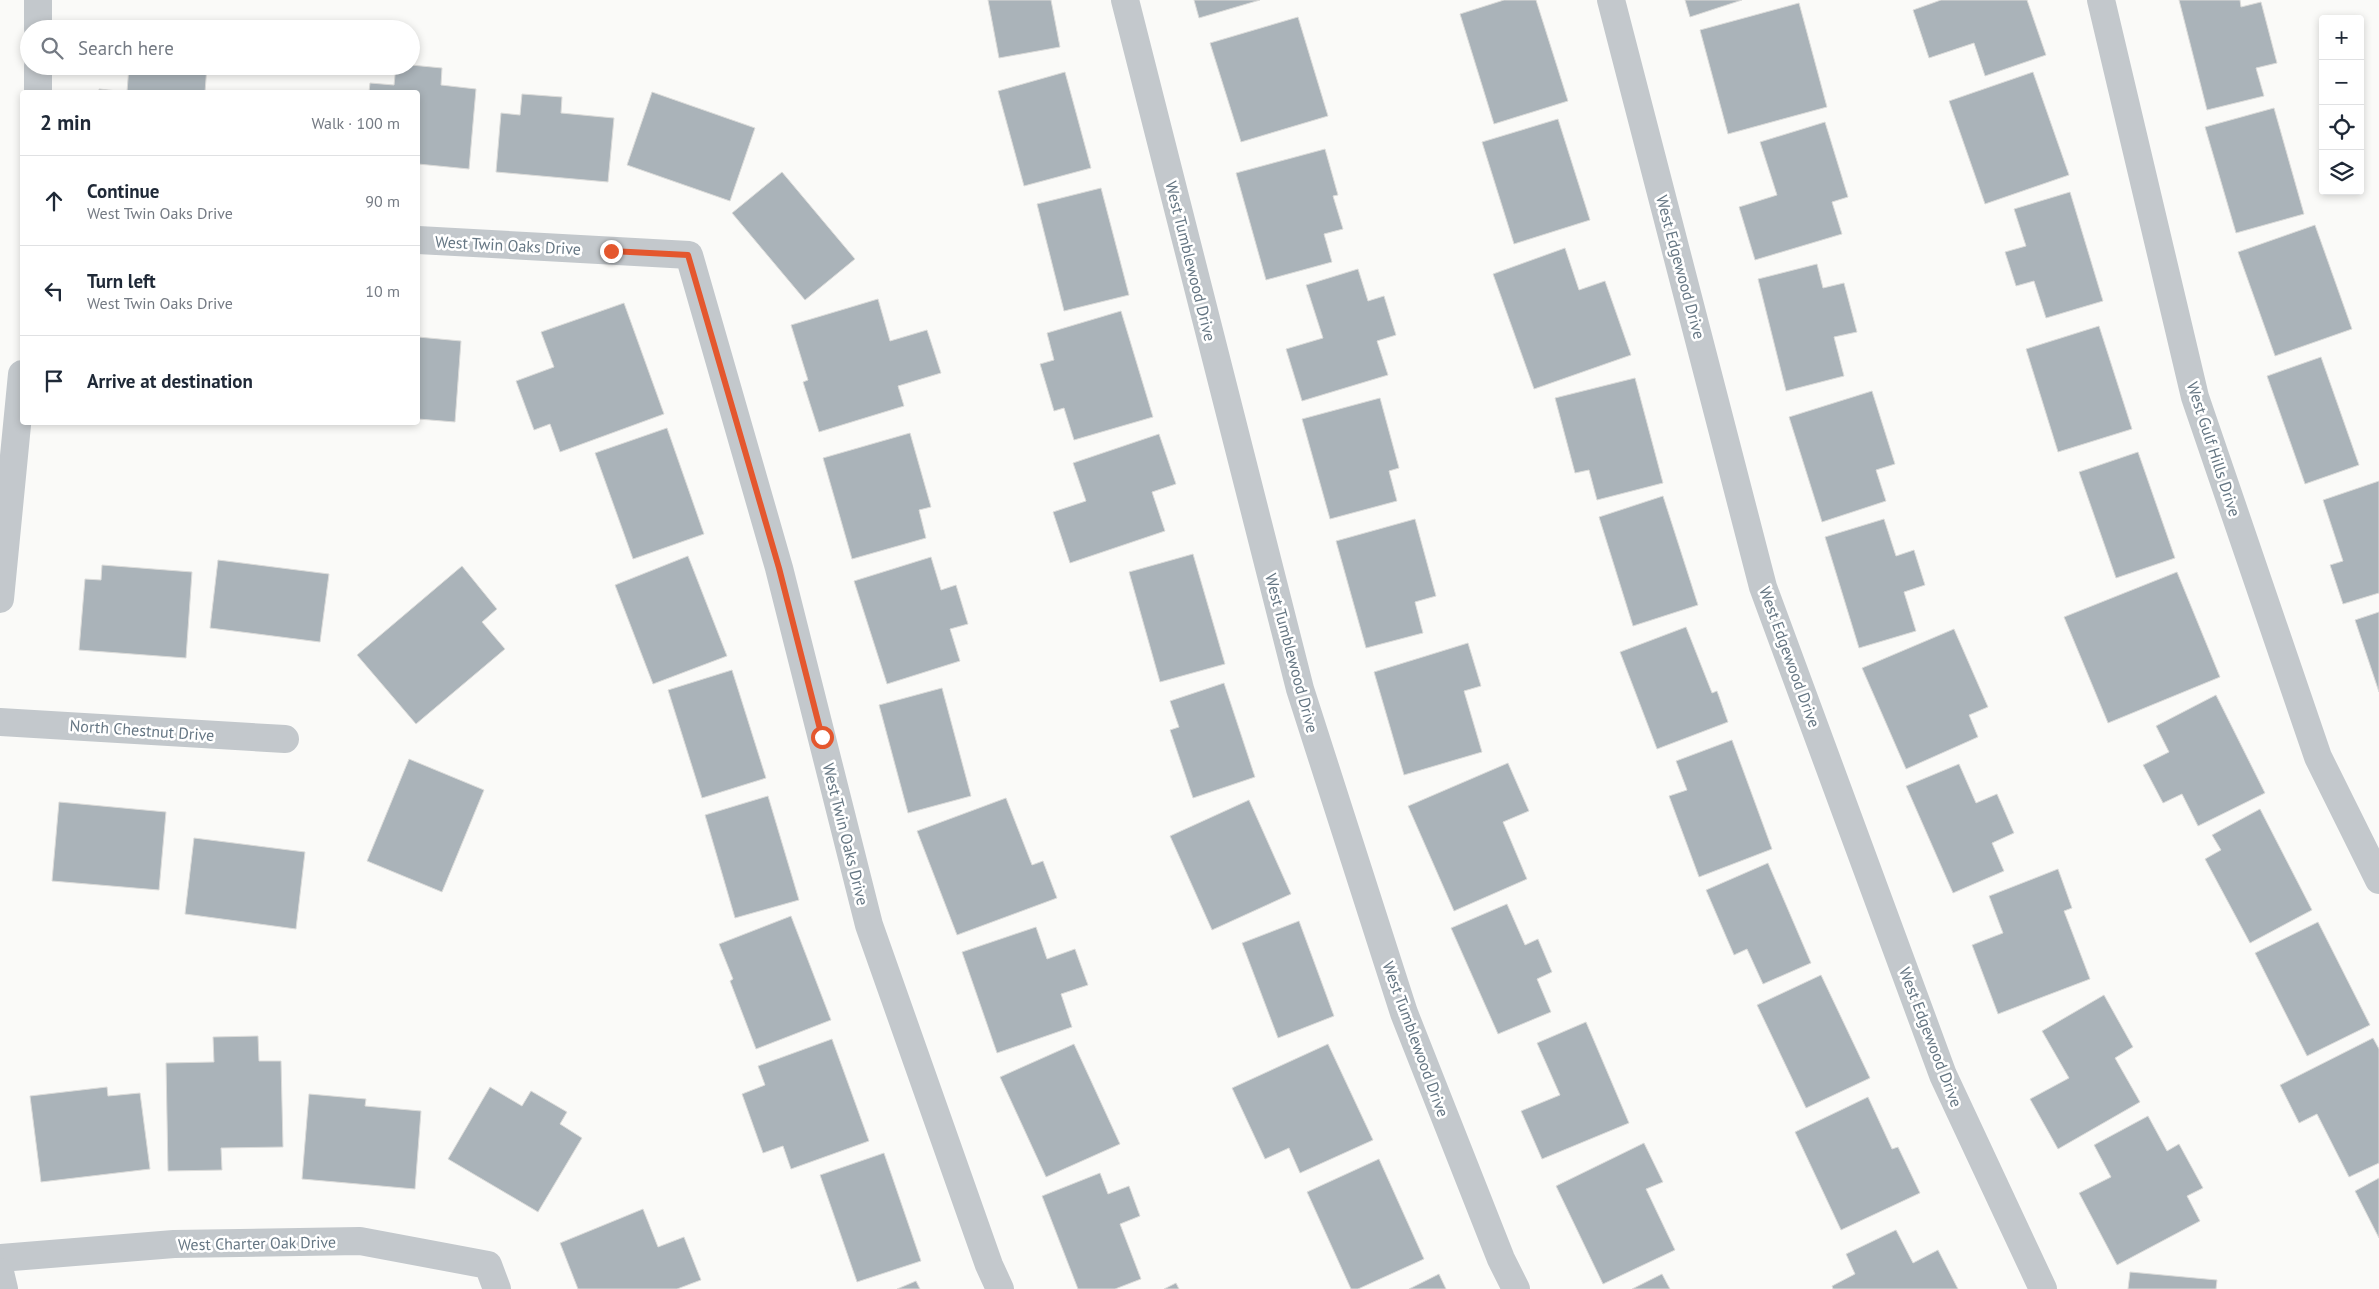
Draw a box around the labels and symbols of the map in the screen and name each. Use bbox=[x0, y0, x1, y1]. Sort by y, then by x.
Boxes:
street label: West Tumblewood Drive bbox=[1161, 179, 1221, 343]
street label: West Edgewood Drive bbox=[1652, 193, 1710, 341]
street label: West Twin Oaks Drive bbox=[435, 231, 581, 259]
route end bbox=[600, 240, 623, 263]
street label: West Gulf Hills Drive bbox=[2183, 379, 2245, 519]
street label: West Tumblewood Drive bbox=[1261, 571, 1323, 735]
street label: West Edgewood Drive bbox=[1755, 584, 1825, 730]
street label: North Chestnut Drive bbox=[69, 715, 215, 745]
route start bbox=[811, 726, 834, 749]
street label: West Twin Oaks Drive bbox=[819, 761, 873, 907]
street label: West Tumblewood Drive bbox=[1379, 958, 1453, 1120]
street label: West Edgewood Drive bbox=[1895, 964, 1967, 1110]
street label: West Charter Oak Drive bbox=[178, 1232, 336, 1254]

